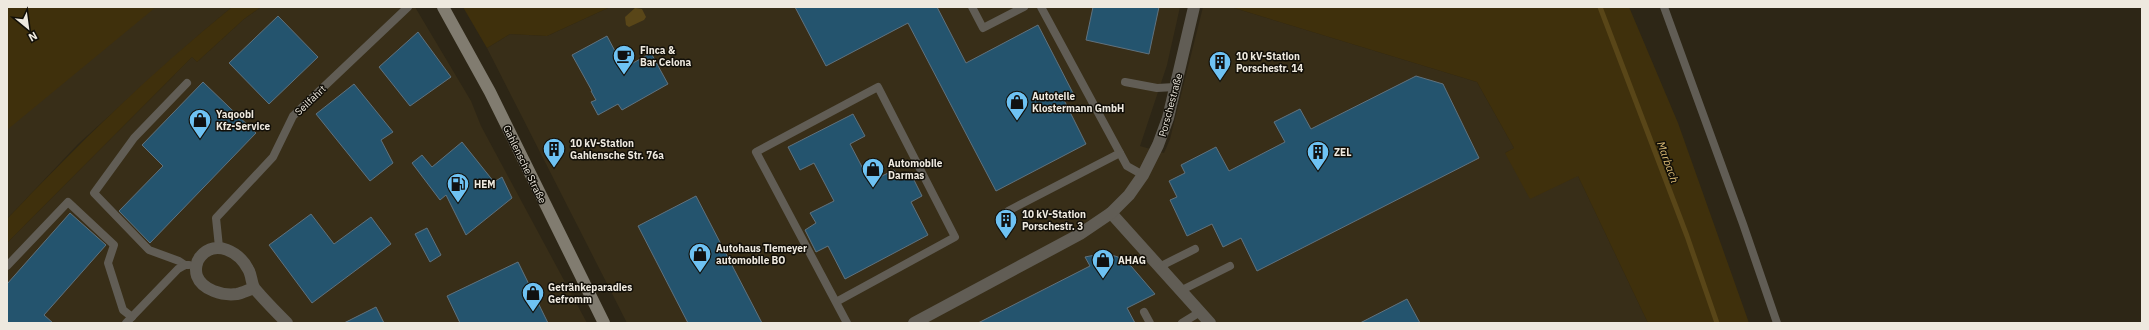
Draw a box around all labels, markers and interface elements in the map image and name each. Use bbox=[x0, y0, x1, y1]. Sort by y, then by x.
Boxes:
north arrow bbox=[8, 8, 48, 48]
text: N bbox=[26, 29, 40, 45]
cafe icon: Finca & Bar Celona bbox=[611, 43, 637, 76]
place label: Finca & Bar Celona bbox=[640, 44, 692, 69]
building icon: 10 kV-Station Porschestr. 14 bbox=[1207, 49, 1233, 82]
place label: 10 kV-Station Porschestr. 14 bbox=[1236, 50, 1303, 75]
street label: Porschestraße bbox=[1156, 71, 1185, 138]
street label: Seilfahrt bbox=[292, 82, 329, 118]
shop icon: Autoteile Klostermann GmbH bbox=[1004, 89, 1030, 122]
place label: Autoteile Klostermann GmbH bbox=[1032, 90, 1124, 115]
shop icon: Yaqoobi Kfz-Service bbox=[187, 107, 213, 140]
place label: Yaqoobi Kfz-Service bbox=[216, 108, 271, 133]
street label: Gahlensche Straße bbox=[500, 123, 549, 206]
building icon: 10 kV-Station Gahlensche Str. 76a bbox=[541, 136, 567, 169]
place label: 10 kV-Station Gahlensche Str. 76a bbox=[570, 137, 664, 162]
building icon: ZEL bbox=[1305, 139, 1331, 172]
water label: Marbach bbox=[1654, 139, 1682, 185]
place label: ZEL bbox=[1334, 146, 1351, 159]
shop icon: Automobile Darmas bbox=[860, 156, 886, 189]
place label: Automobile Darmas bbox=[888, 157, 943, 182]
fuel station icon: HEM bbox=[445, 171, 471, 204]
place label: HEM bbox=[474, 178, 496, 191]
building icon: 10 kV-Station Porschestr. 3 bbox=[993, 207, 1019, 240]
place label: 10 kV-Station Porschestr. 3 bbox=[1022, 208, 1086, 233]
shop icon: Autohaus Tiemeyer automobile BO bbox=[687, 241, 713, 274]
place label: Autohaus Tiemeyer automobile BO bbox=[716, 242, 807, 267]
shop icon: AHAG bbox=[1090, 247, 1116, 280]
place label: AHAG bbox=[1118, 254, 1146, 267]
shop icon: Getränkeparadies Gefromm bbox=[520, 280, 546, 313]
place label: Getränkeparadies Gefromm bbox=[548, 281, 632, 306]

